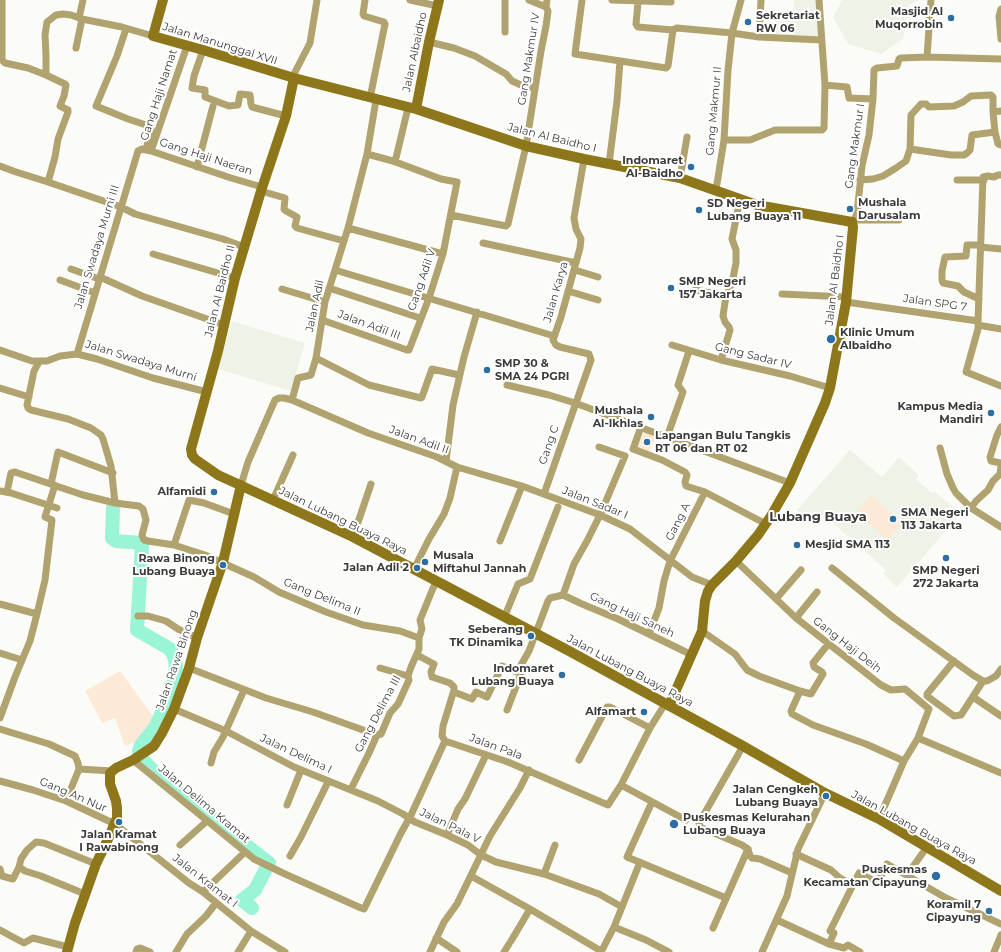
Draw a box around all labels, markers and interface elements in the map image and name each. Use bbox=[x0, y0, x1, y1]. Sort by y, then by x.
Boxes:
place label: Masjid Al Muqorrobin bbox=[875, 5, 943, 31]
place label: Sekretariat RW 06 bbox=[756, 9, 820, 35]
street label: Jalan Albaidho bbox=[400, 11, 430, 93]
street label: Gang Makmur IV bbox=[515, 12, 543, 106]
marker: Masjid Al Muqorrobin bbox=[946, 13, 956, 23]
marker: Sekretariat RW 06 bbox=[743, 17, 753, 27]
street label: Jalan Manunggal XVII bbox=[161, 20, 279, 68]
street label: Gang Haji Namat bbox=[138, 48, 180, 142]
street label: Gang Makmur II bbox=[704, 66, 724, 156]
street label: Gang Makmur I bbox=[842, 102, 868, 190]
street label: Jalan Al Baidho I bbox=[506, 121, 598, 155]
street label: Gang Haji Naeran bbox=[158, 136, 254, 178]
place label: Indomaret Al-Baidho bbox=[622, 154, 683, 180]
marker: Indomaret Al-Baidho bbox=[686, 162, 696, 172]
street label: Jalan Swadaya Murni III bbox=[72, 184, 122, 310]
place label: Mushala Darusalam bbox=[858, 196, 920, 222]
place label: SD Negeri Lubang Buaya 11 bbox=[707, 197, 801, 223]
marker: Mushala Darusalam bbox=[845, 204, 855, 214]
marker: SD Negeri Lubang Buaya 11 bbox=[694, 205, 704, 215]
street label: Jalan Al Baidho I bbox=[823, 234, 847, 326]
street label: Jalan Al Baidho II bbox=[202, 244, 238, 338]
street label: Gang Adil V bbox=[405, 247, 439, 313]
street label: Jalan Karya bbox=[541, 260, 571, 324]
place label: SMP Negeri 157 Jakarta bbox=[679, 275, 746, 301]
street label: Jalan Adil bbox=[303, 279, 327, 333]
marker: SMP Negeri 157 Jakarta bbox=[666, 283, 676, 293]
street label: Jalan SPG 7 bbox=[902, 292, 968, 314]
street label: Jalan Adil III bbox=[336, 308, 402, 342]
place label: Klinic Umum Albaidho bbox=[840, 326, 915, 352]
marker: Klinic Umum Albaidho bbox=[825, 333, 837, 345]
street label: Jalan Swadaya Murni bbox=[84, 338, 198, 384]
street label: Gang Sadar IV bbox=[713, 340, 793, 372]
place label: SMP 30 & SMA 24 PGRI bbox=[495, 357, 569, 383]
marker: SMP 30 & SMA 24 PGRI bbox=[482, 365, 492, 375]
place label: Kampus Media Mandiri bbox=[897, 400, 983, 426]
place label: Mushala Al-Ikhlas bbox=[593, 404, 643, 430]
marker: Kampus Media Mandiri bbox=[986, 408, 996, 418]
marker: Mushala Al-Ikhlas bbox=[646, 412, 656, 422]
street label: Jalan Adil II bbox=[387, 423, 451, 457]
street label: Gang C bbox=[536, 424, 562, 466]
place label: Lapangan Bulu Tangkis RT 06 dan RT 02 bbox=[655, 429, 791, 455]
marker: Lapangan Bulu Tangkis RT 06 dan RT 02 bbox=[642, 437, 652, 447]
street label: Jalan Lubang Buaya Raya bbox=[277, 484, 409, 558]
street label: Jalan Sadar I bbox=[560, 484, 630, 522]
place label: Alfamidi bbox=[158, 485, 206, 499]
marker: Alfamidi bbox=[209, 487, 219, 497]
street label: Gang A bbox=[663, 501, 693, 543]
place label: SMA Negeri 113 Jakarta bbox=[901, 506, 969, 532]
district label: Lubang Buaya bbox=[769, 509, 867, 525]
marker: SMA Negeri 113 Jakarta bbox=[888, 514, 898, 524]
place label: Mesjid SMA 113 bbox=[805, 538, 890, 552]
marker: Mesjid SMA 113 bbox=[792, 540, 802, 550]
place label: Musala Miftahul Jannah bbox=[433, 549, 526, 575]
place label: Rawa Binong Lubang Buaya bbox=[132, 552, 215, 578]
marker: SMP Negeri 272 Jakarta bbox=[941, 553, 951, 563]
marker: Musala Miftahul Jannah bbox=[420, 557, 430, 567]
marker: Rawa Binong Lubang Buaya bbox=[218, 560, 228, 570]
place label: Jalan Adil 2 bbox=[343, 561, 409, 575]
marker: Jalan Adil 2 bbox=[412, 563, 422, 573]
place label: SMP Negeri 272 Jakarta bbox=[912, 564, 980, 590]
street label: Gang Delima II bbox=[281, 575, 363, 619]
street label: Gang Haji Saneh bbox=[588, 590, 676, 640]
street label: Jalan Rawa Binong bbox=[154, 608, 200, 712]
street label: Gang Haji Deih bbox=[810, 614, 884, 676]
place label: Seberang TK Dinamika bbox=[449, 623, 523, 649]
marker: Seberang TK Dinamika bbox=[526, 631, 536, 641]
street label: Jalan Lubang Buaya Raya bbox=[565, 632, 695, 710]
place label: Indomaret Lubang Buaya bbox=[471, 662, 554, 688]
marker: Indomaret Lubang Buaya bbox=[557, 670, 567, 680]
street label: Gang Delima III bbox=[352, 673, 404, 755]
place label: Alfamart bbox=[585, 705, 636, 719]
marker: Alfamart bbox=[639, 707, 649, 717]
street label: Jalan Pala bbox=[468, 731, 524, 763]
street label: Jalan Delima I bbox=[258, 732, 334, 776]
street label: Jalan Delima Kramat bbox=[156, 762, 252, 846]
street label: Gang An Nur bbox=[37, 775, 109, 815]
place label: Jalan Cengkeh Lubang Buaya bbox=[733, 783, 818, 809]
street label: Jalan Lubang Buaya Raya bbox=[849, 788, 979, 868]
marker: Jalan Cengkeh Lubang Buaya bbox=[821, 791, 831, 801]
street label: Jalan Pala V bbox=[417, 806, 483, 846]
place label: Puskesmas Kelurahan Lubang Buaya bbox=[683, 811, 810, 837]
marker: Jalan Kramat I Rawabinong bbox=[114, 817, 124, 827]
marker: Puskesmas Kelurahan Lubang Buaya bbox=[668, 818, 680, 830]
place label: Jalan Kramat I Rawabinong bbox=[79, 828, 159, 854]
street label: Jalan Kramat I bbox=[170, 852, 240, 910]
place label: Puskesmas Kecamatan Cipayung bbox=[804, 863, 927, 889]
marker: Puskesmas Kecamatan Cipayung bbox=[930, 870, 942, 882]
place label: Koramil 7 Cipayung bbox=[926, 898, 981, 924]
marker: Koramil 7 Cipayung bbox=[984, 906, 994, 916]

